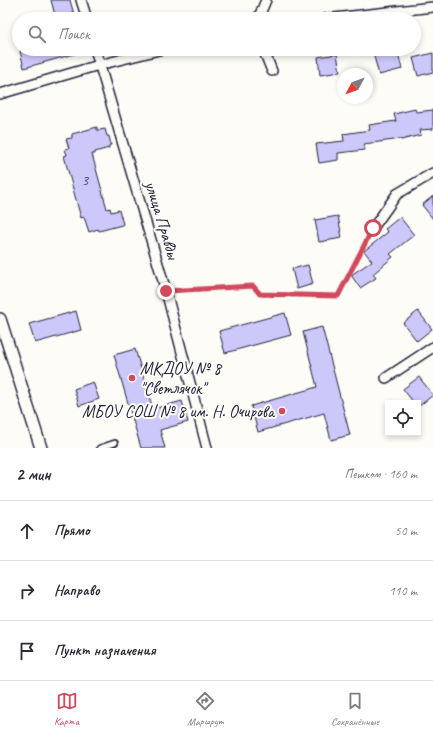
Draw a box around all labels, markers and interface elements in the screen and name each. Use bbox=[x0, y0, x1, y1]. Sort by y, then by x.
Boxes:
search box bbox=[12, 12, 421, 56]
icon: search bbox=[26, 23, 48, 45]
text: Поиск bbox=[58, 25, 90, 44]
north arrow bbox=[337, 68, 373, 104]
house number: 3 bbox=[82, 171, 90, 190]
street label: улица Правды bbox=[140, 178, 184, 263]
route start bbox=[364, 219, 382, 237]
route end bbox=[157, 282, 175, 300]
place label: МКДОУ № 8 "Светлячок" bbox=[140, 358, 223, 399]
marker: МКДОУ № 8 "Светлячок" bbox=[127, 373, 137, 383]
map controls bbox=[385, 400, 421, 436]
button: locate bbox=[385, 400, 421, 436]
place label: МБОУ СОШ № 8 им. Н. Очирова bbox=[82, 401, 276, 422]
marker: МБОУ СОШ № 8 им. Н. Очирова bbox=[277, 406, 287, 416]
text: 2 мин bbox=[16, 464, 51, 485]
text: Пешком · 160 m bbox=[344, 466, 417, 482]
icon: ahead bbox=[16, 520, 38, 542]
text: Прямо bbox=[54, 521, 90, 540]
text: 50 m bbox=[395, 523, 417, 539]
icon: right bbox=[16, 580, 38, 602]
text: Направо bbox=[54, 581, 100, 600]
text: 110 m bbox=[389, 583, 417, 599]
icon: arrive bbox=[16, 640, 38, 662]
text: Пункт назначения bbox=[54, 641, 156, 660]
tab: Карта bbox=[54, 690, 79, 728]
tab: Маршрут bbox=[187, 690, 223, 728]
tab: Сохранённые bbox=[331, 690, 379, 728]

